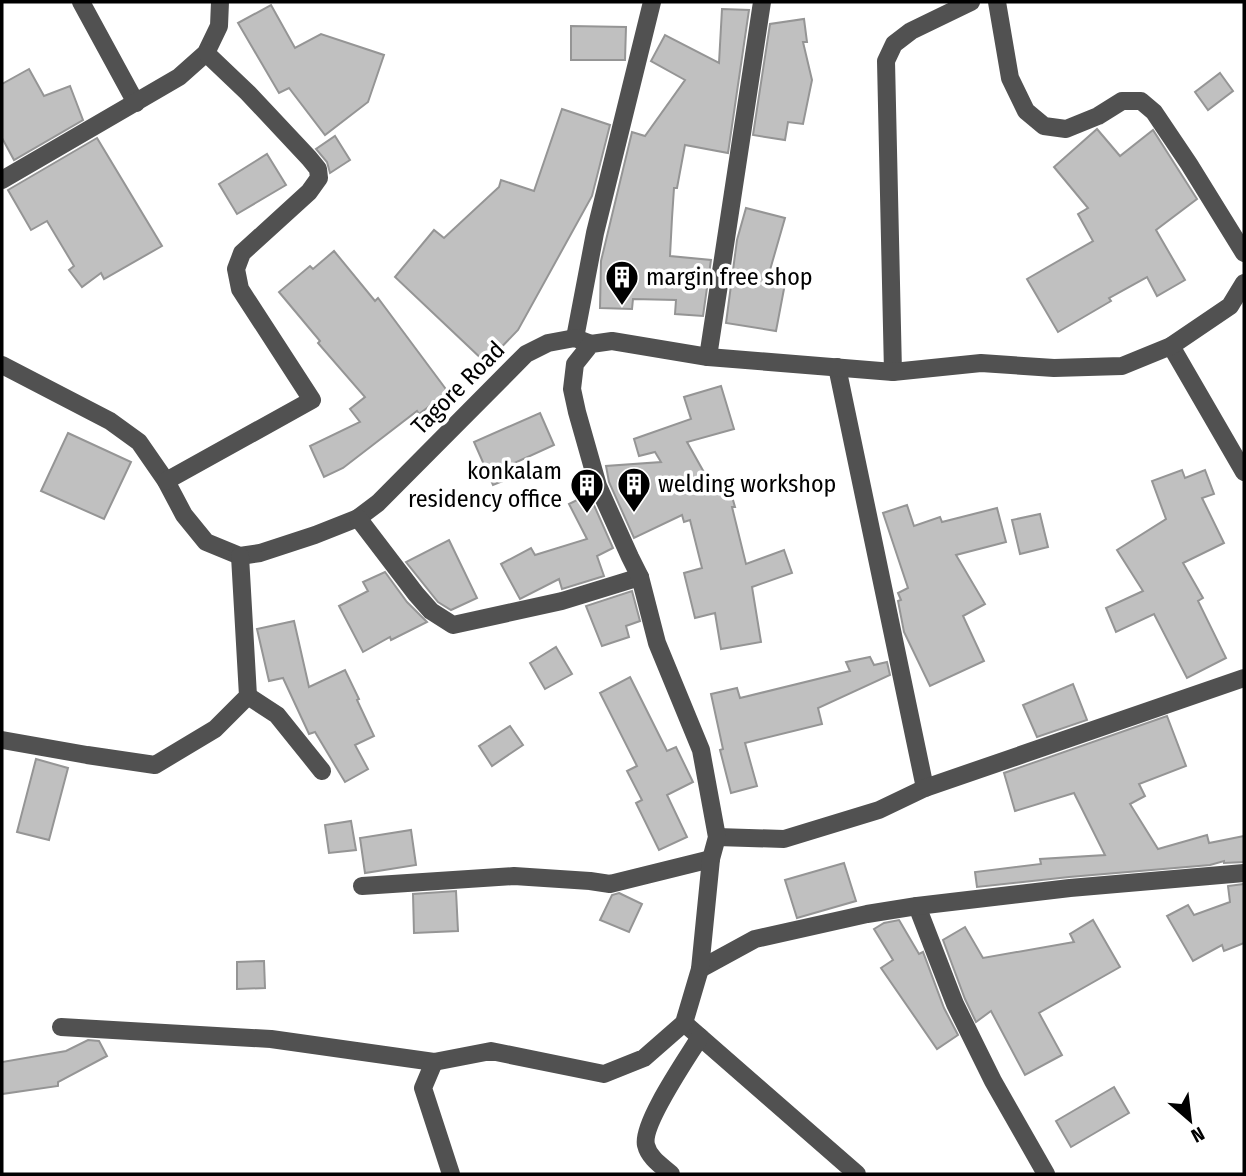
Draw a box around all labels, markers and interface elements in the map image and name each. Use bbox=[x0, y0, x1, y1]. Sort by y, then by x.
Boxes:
building icon: margin free shop bbox=[603, 258, 641, 307]
place label: margin free shop bbox=[646, 263, 813, 291]
street label: Tagore Road bbox=[406, 336, 510, 440]
place label: konkalam residency office bbox=[408, 457, 562, 513]
building icon: welding workshop bbox=[615, 465, 653, 514]
building icon: konkalam residency office bbox=[568, 466, 606, 515]
place label: welding workshop bbox=[658, 470, 836, 498]
north arrow bbox=[1155, 1085, 1225, 1155]
text: N bbox=[1187, 1122, 1208, 1147]

